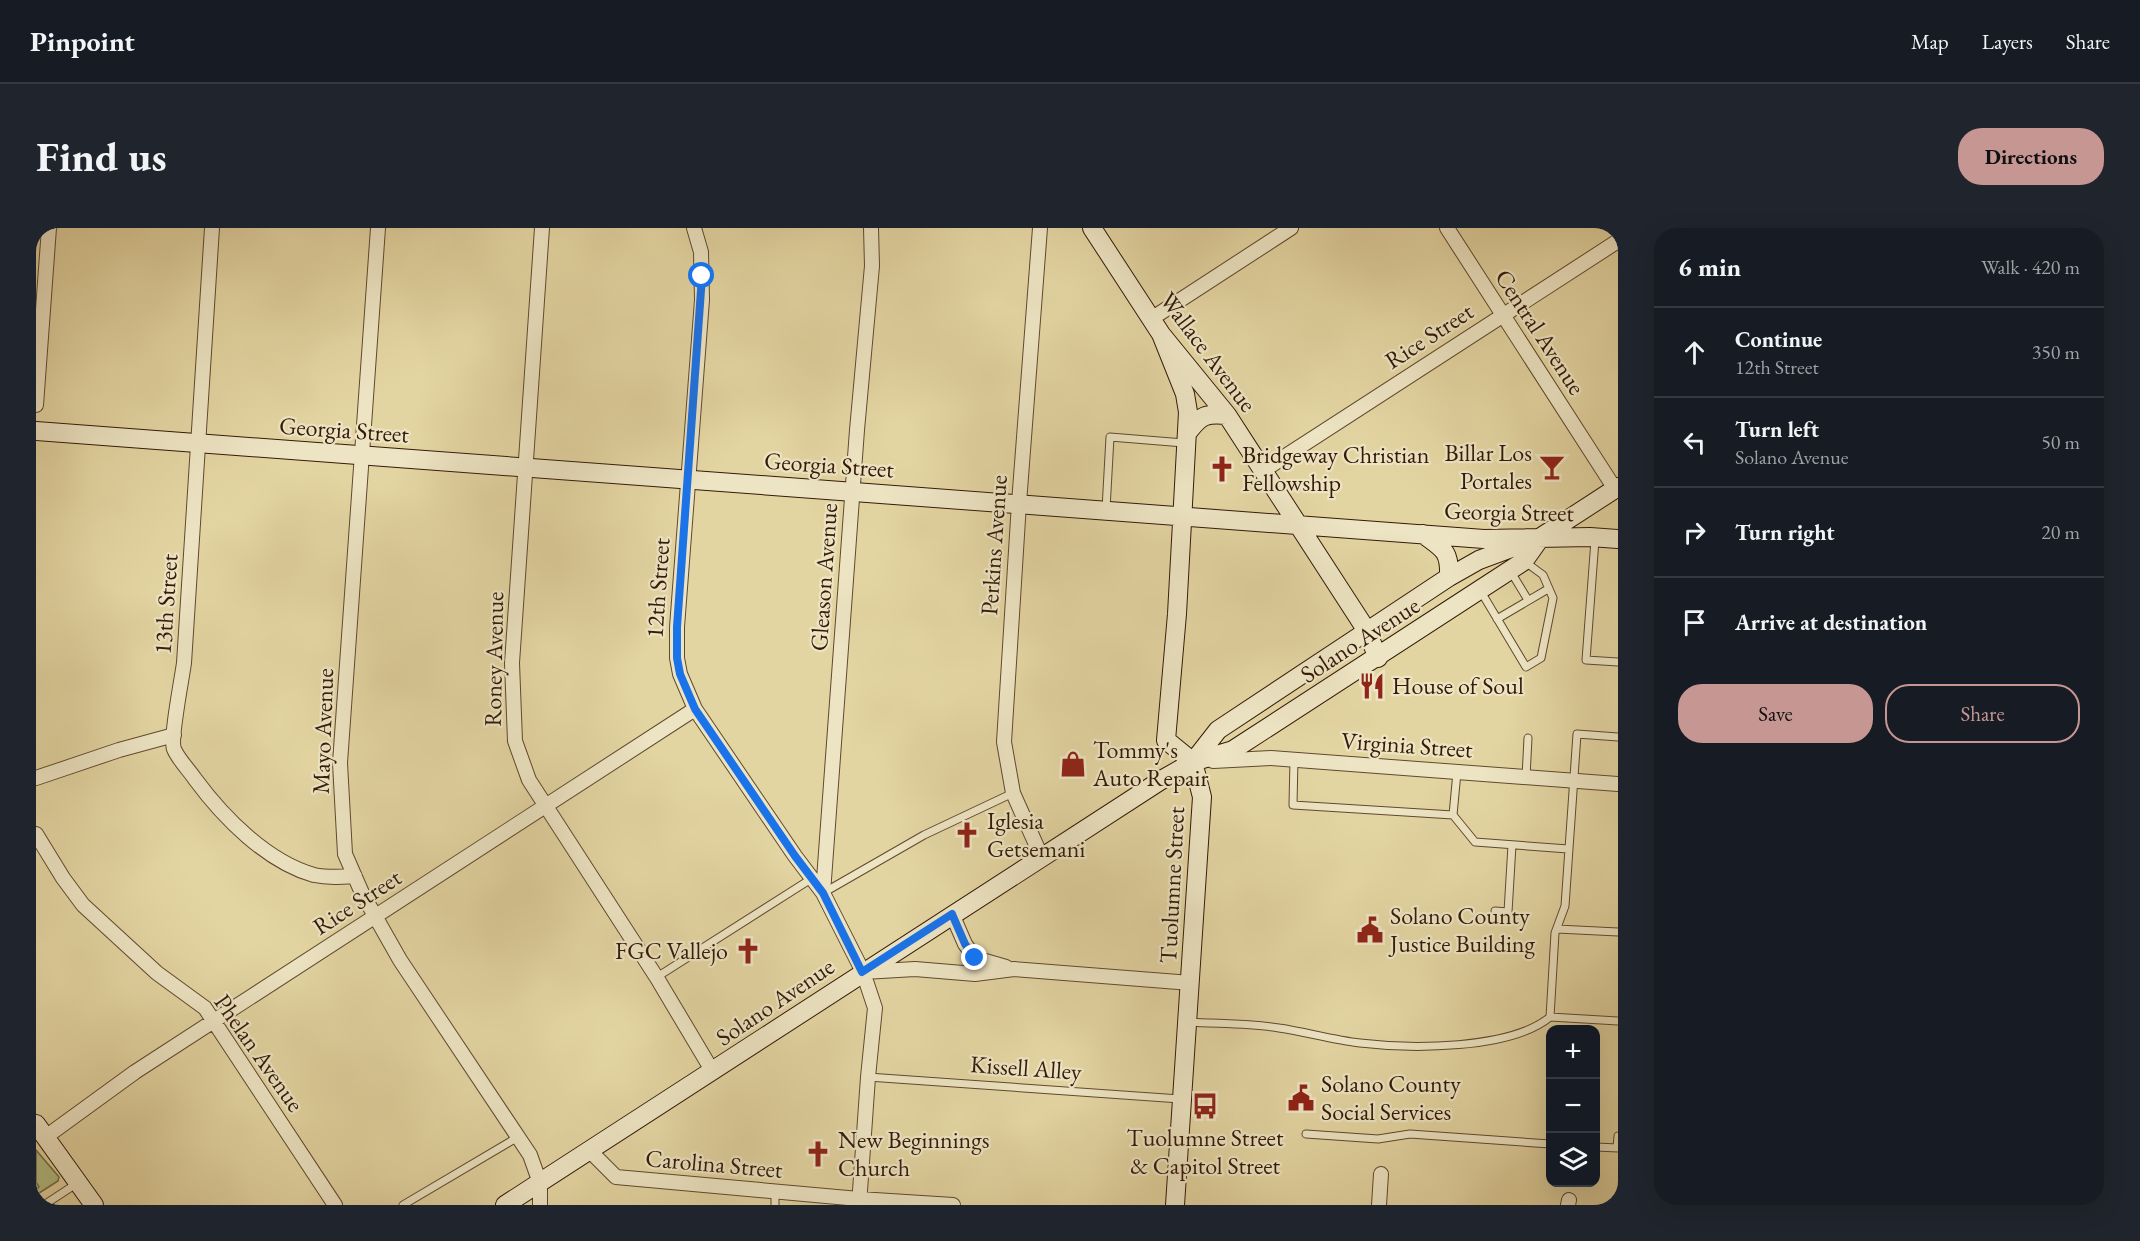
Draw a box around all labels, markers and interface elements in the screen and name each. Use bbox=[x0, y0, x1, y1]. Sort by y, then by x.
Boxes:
text: Pinpoint bbox=[30, 23, 135, 59]
text: Map bbox=[1911, 28, 1949, 55]
text: Layers bbox=[1982, 28, 2033, 55]
text: Share bbox=[2066, 28, 2110, 55]
button: Directions bbox=[1958, 128, 2104, 185]
text: Find us bbox=[36, 129, 167, 184]
text: 6 min bbox=[1678, 250, 1741, 284]
text: Walk · 420 m bbox=[1981, 254, 2080, 280]
route start bbox=[688, 262, 714, 288]
street label: Central Avenue bbox=[1488, 263, 1593, 400]
street label: Wallace Avenue bbox=[1153, 285, 1264, 418]
street label: Rice Street bbox=[1379, 295, 1479, 376]
text: Continue bbox=[1735, 325, 1822, 354]
icon: ahead bbox=[1678, 336, 1711, 369]
text: 350 m bbox=[2032, 339, 2080, 365]
text: 12th Street bbox=[1735, 354, 1819, 380]
street label: Georgia Street bbox=[278, 410, 410, 450]
text: Turn left bbox=[1735, 415, 1819, 444]
icon: left bbox=[1678, 426, 1711, 459]
text: 50 m bbox=[2041, 429, 2080, 455]
place label: Billar Los Portales bbox=[1444, 437, 1532, 496]
place label: Bridgeway Christian Fellowship bbox=[1242, 439, 1430, 498]
text: Solano Avenue bbox=[1735, 444, 1849, 470]
street label: Georgia Street bbox=[763, 445, 895, 485]
bar icon: Billar Los Portales bbox=[1537, 452, 1567, 482]
church icon: Bridgeway Christian Fellowship bbox=[1207, 454, 1237, 484]
street label: Perkins Avenue bbox=[973, 474, 1014, 616]
street label: Georgia Street bbox=[1444, 495, 1575, 528]
street label: Gleason Avenue bbox=[803, 502, 844, 652]
icon: right bbox=[1678, 516, 1711, 549]
text: Turn right bbox=[1735, 518, 1834, 547]
text: 20 m bbox=[2041, 519, 2080, 545]
street label: 12th Street bbox=[639, 536, 676, 639]
street label: 13th Street bbox=[147, 552, 184, 655]
street label: Solano Avenue bbox=[1294, 589, 1425, 690]
street label: Roney Avenue bbox=[477, 591, 510, 727]
icon: arrive bbox=[1678, 606, 1711, 639]
text: Arrive at destination bbox=[1735, 608, 1927, 637]
street label: Mayo Avenue bbox=[305, 668, 340, 794]
place label: House of Soul bbox=[1392, 670, 1524, 701]
restaurant icon: House of Soul bbox=[1357, 671, 1387, 701]
button: Save bbox=[1678, 684, 1873, 743]
button: Share bbox=[1885, 684, 2080, 743]
street label: Virginia Street bbox=[1340, 724, 1474, 765]
place label: Tommy's Auto Repair bbox=[1092, 734, 1208, 793]
shop icon: Tommy's Auto Repair bbox=[1058, 749, 1088, 779]
place label: Iglesia Getsemani bbox=[987, 805, 1085, 864]
street label: Tuolumne Street bbox=[1152, 805, 1191, 964]
church icon: Iglesia Getsemani bbox=[952, 820, 982, 850]
street label: Rice Street bbox=[307, 861, 407, 942]
place label: Solano County Justice Building bbox=[1388, 900, 1535, 959]
public building icon: Solano County Justice Building bbox=[1355, 915, 1385, 945]
place label: FGC Vallejo bbox=[615, 935, 728, 966]
church icon: FGC Vallejo bbox=[733, 936, 763, 966]
route end bbox=[961, 944, 987, 970]
street label: Solano Avenue bbox=[710, 951, 840, 1053]
street label: Phelan Avenue bbox=[208, 988, 311, 1118]
map controls bbox=[1546, 1025, 1600, 1187]
button: + bbox=[1546, 1025, 1600, 1079]
street label: Kissell Alley bbox=[969, 1048, 1083, 1087]
place label: Solano County Social Services bbox=[1321, 1068, 1461, 1127]
button: − bbox=[1546, 1079, 1600, 1133]
public building icon: Solano County Social Services bbox=[1286, 1083, 1316, 1113]
bus stop icon: Tuolumne Street & Capitol Street bbox=[1190, 1091, 1220, 1121]
place label: Tuolumne Street & Capitol Street bbox=[1127, 1122, 1284, 1181]
place label: New Beginnings Church bbox=[838, 1124, 989, 1183]
button: layers bbox=[1546, 1133, 1600, 1187]
church icon: New Beginnings Church bbox=[803, 1139, 833, 1169]
street label: Carolina Street bbox=[644, 1142, 784, 1185]

